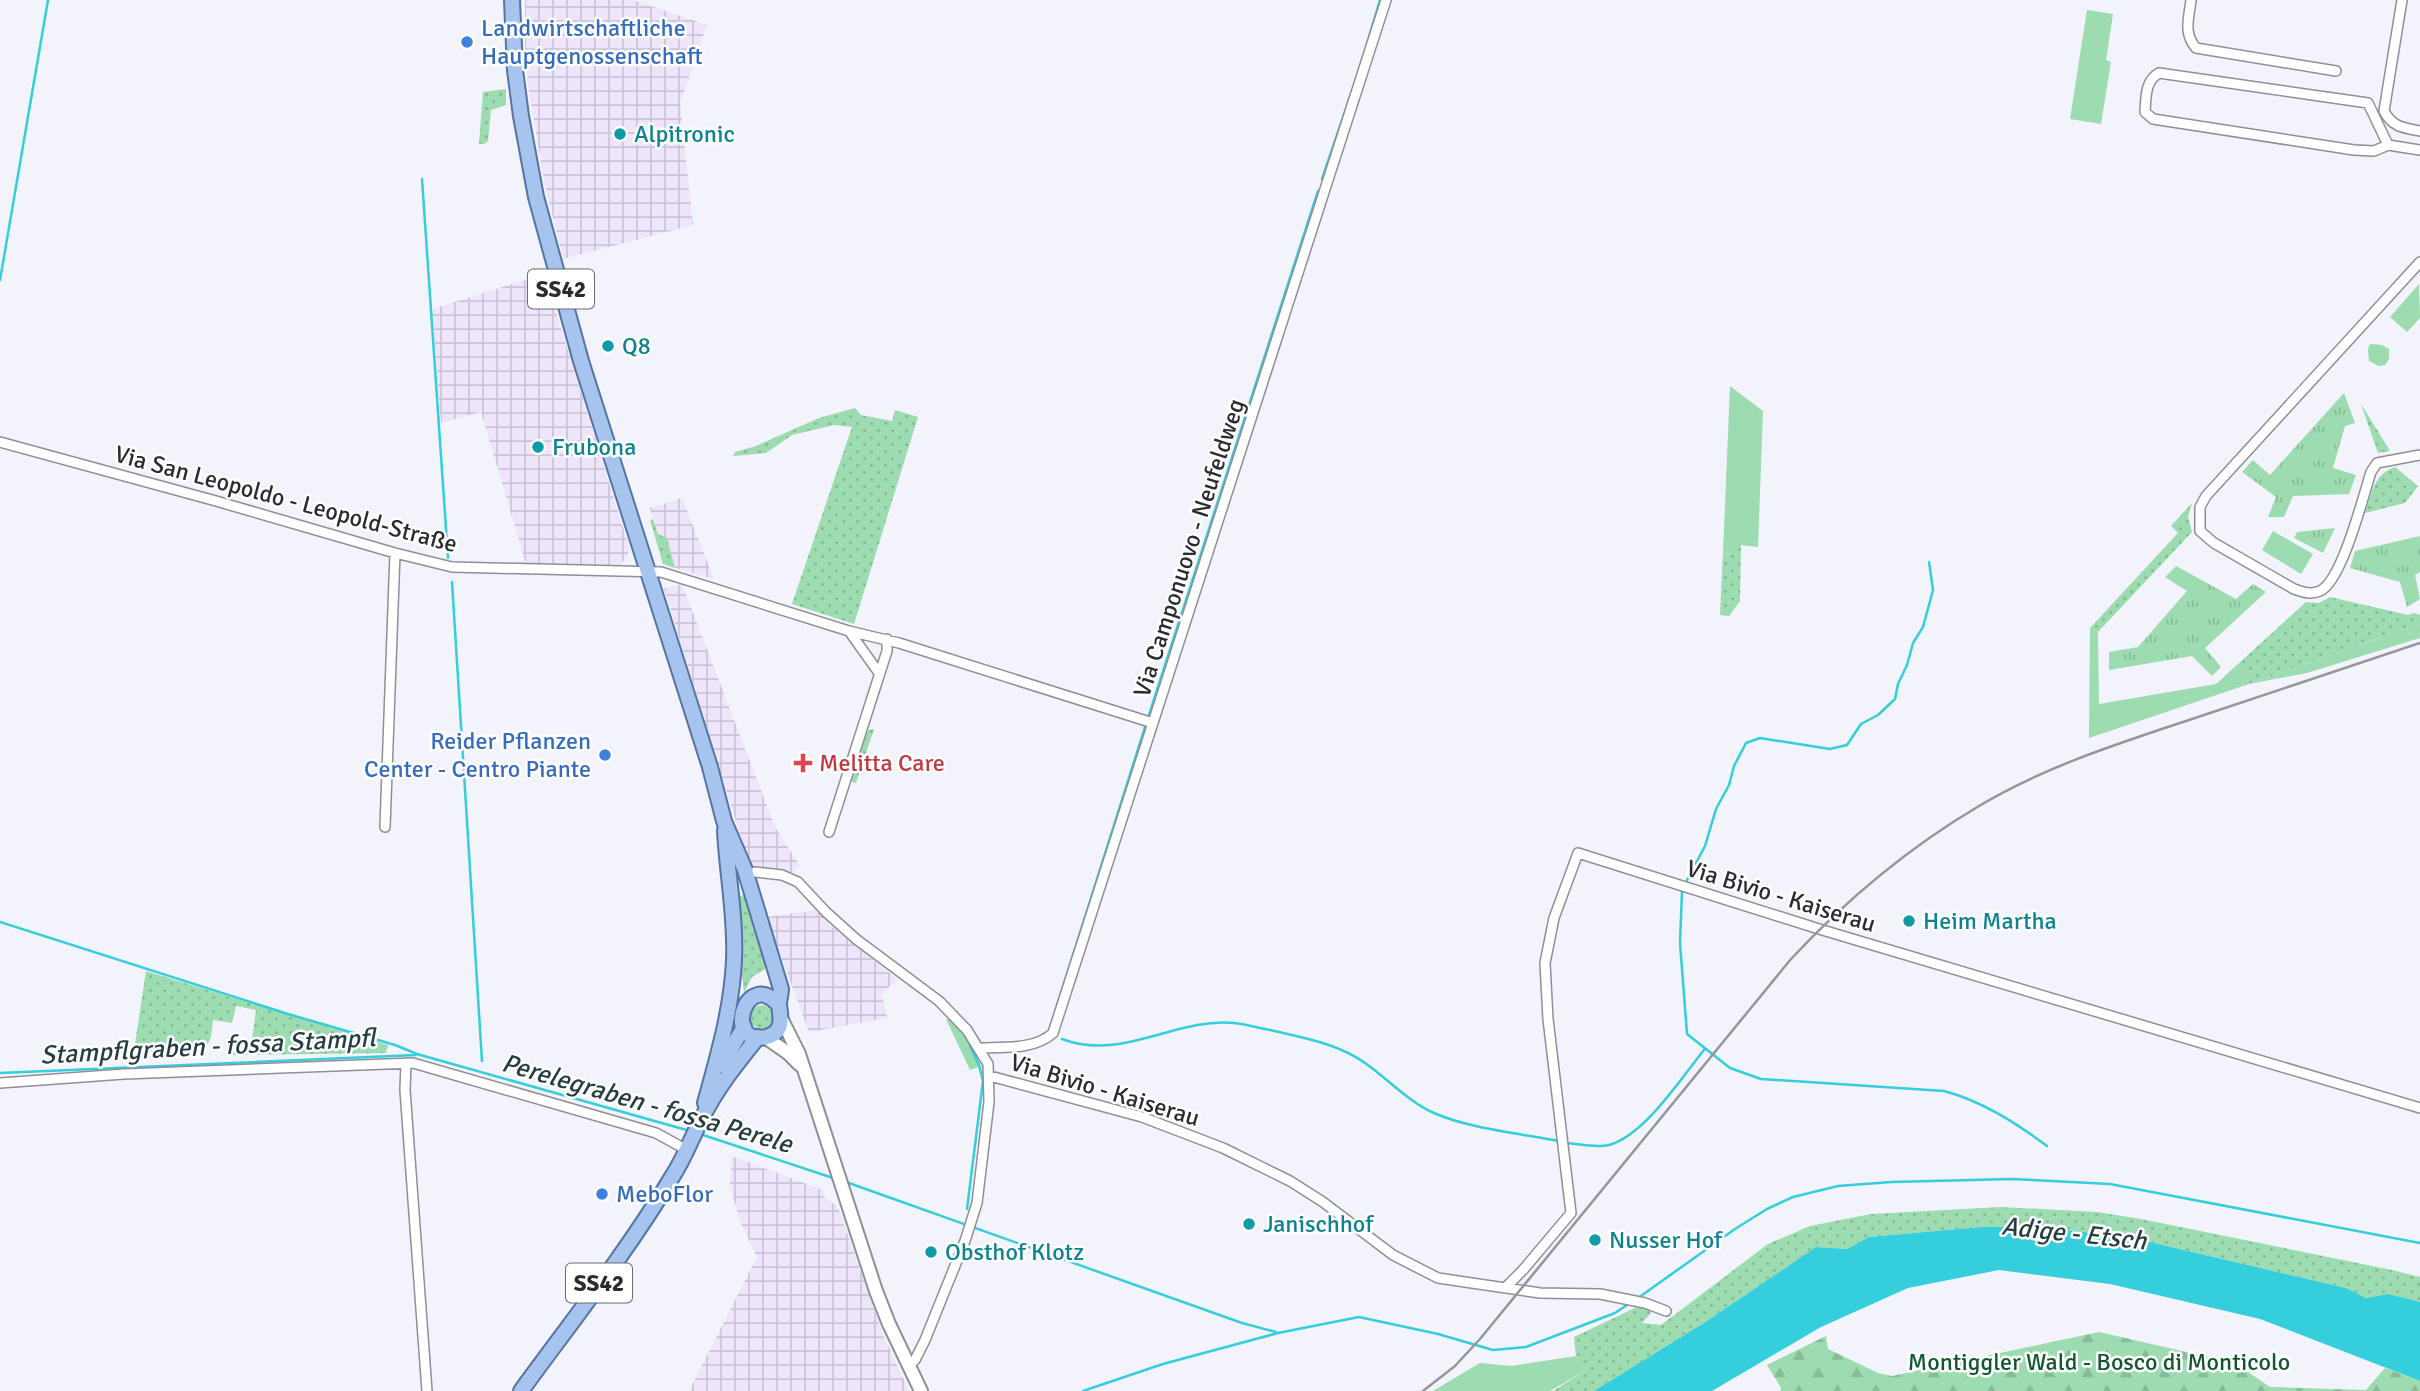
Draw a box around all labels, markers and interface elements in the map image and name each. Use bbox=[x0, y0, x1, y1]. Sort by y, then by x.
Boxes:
place label: Landwirtschaftliche Hauptgenossenschaft bbox=[481, 13, 703, 71]
marker: Landwirtschaftliche Hauptgenossenschaft bbox=[459, 34, 475, 50]
place label: Alpitronic bbox=[634, 119, 735, 149]
marker: Alpitronic bbox=[612, 126, 628, 142]
road number: SS42 bbox=[528, 270, 594, 308]
place label: Q8 bbox=[622, 331, 651, 361]
marker: Q8 bbox=[600, 338, 616, 354]
street label: Via Camponuovo - Neufeldweg bbox=[1127, 395, 1251, 701]
place label: Frubona bbox=[552, 432, 636, 462]
street label: Via San Leopoldo - Leopold-Straße bbox=[111, 439, 461, 559]
marker: Frubona bbox=[530, 439, 546, 455]
place label: Reider Pflanzen Center - Centro Piante bbox=[364, 726, 591, 784]
marker: Reider Pflanzen Center - Centro Piante bbox=[597, 747, 613, 763]
place label: Melitta Care bbox=[819, 748, 945, 778]
marker: Melitta Care bbox=[793, 753, 813, 773]
street label: Via Bivio - Kaiserau bbox=[1683, 853, 1879, 939]
place label: Heim Martha bbox=[1923, 906, 2057, 936]
marker: Heim Martha bbox=[1901, 913, 1917, 929]
water label: Stampflgraben - fossa Stampfl bbox=[40, 1022, 378, 1072]
water label: Perelegraben - fossa Perele bbox=[498, 1047, 797, 1161]
street label: Via Bivio - Kaiserau bbox=[1007, 1047, 1203, 1133]
place label: MeboFlor bbox=[616, 1179, 713, 1209]
marker: MeboFlor bbox=[594, 1186, 610, 1202]
place label: Janischhof bbox=[1263, 1209, 1374, 1239]
water label: Adige - Etsch bbox=[2000, 1210, 2149, 1258]
marker: Janischhof bbox=[1241, 1216, 1257, 1232]
place label: Nusser Hof bbox=[1609, 1225, 1723, 1255]
marker: Nusser Hof bbox=[1587, 1232, 1603, 1248]
place label: Obsthof Klotz bbox=[945, 1237, 1084, 1267]
marker: Obsthof Klotz bbox=[923, 1244, 939, 1260]
road number: SS42 bbox=[566, 1264, 632, 1302]
park label: Montiggler Wald - Bosco di Monticolo bbox=[1908, 1347, 2290, 1377]

